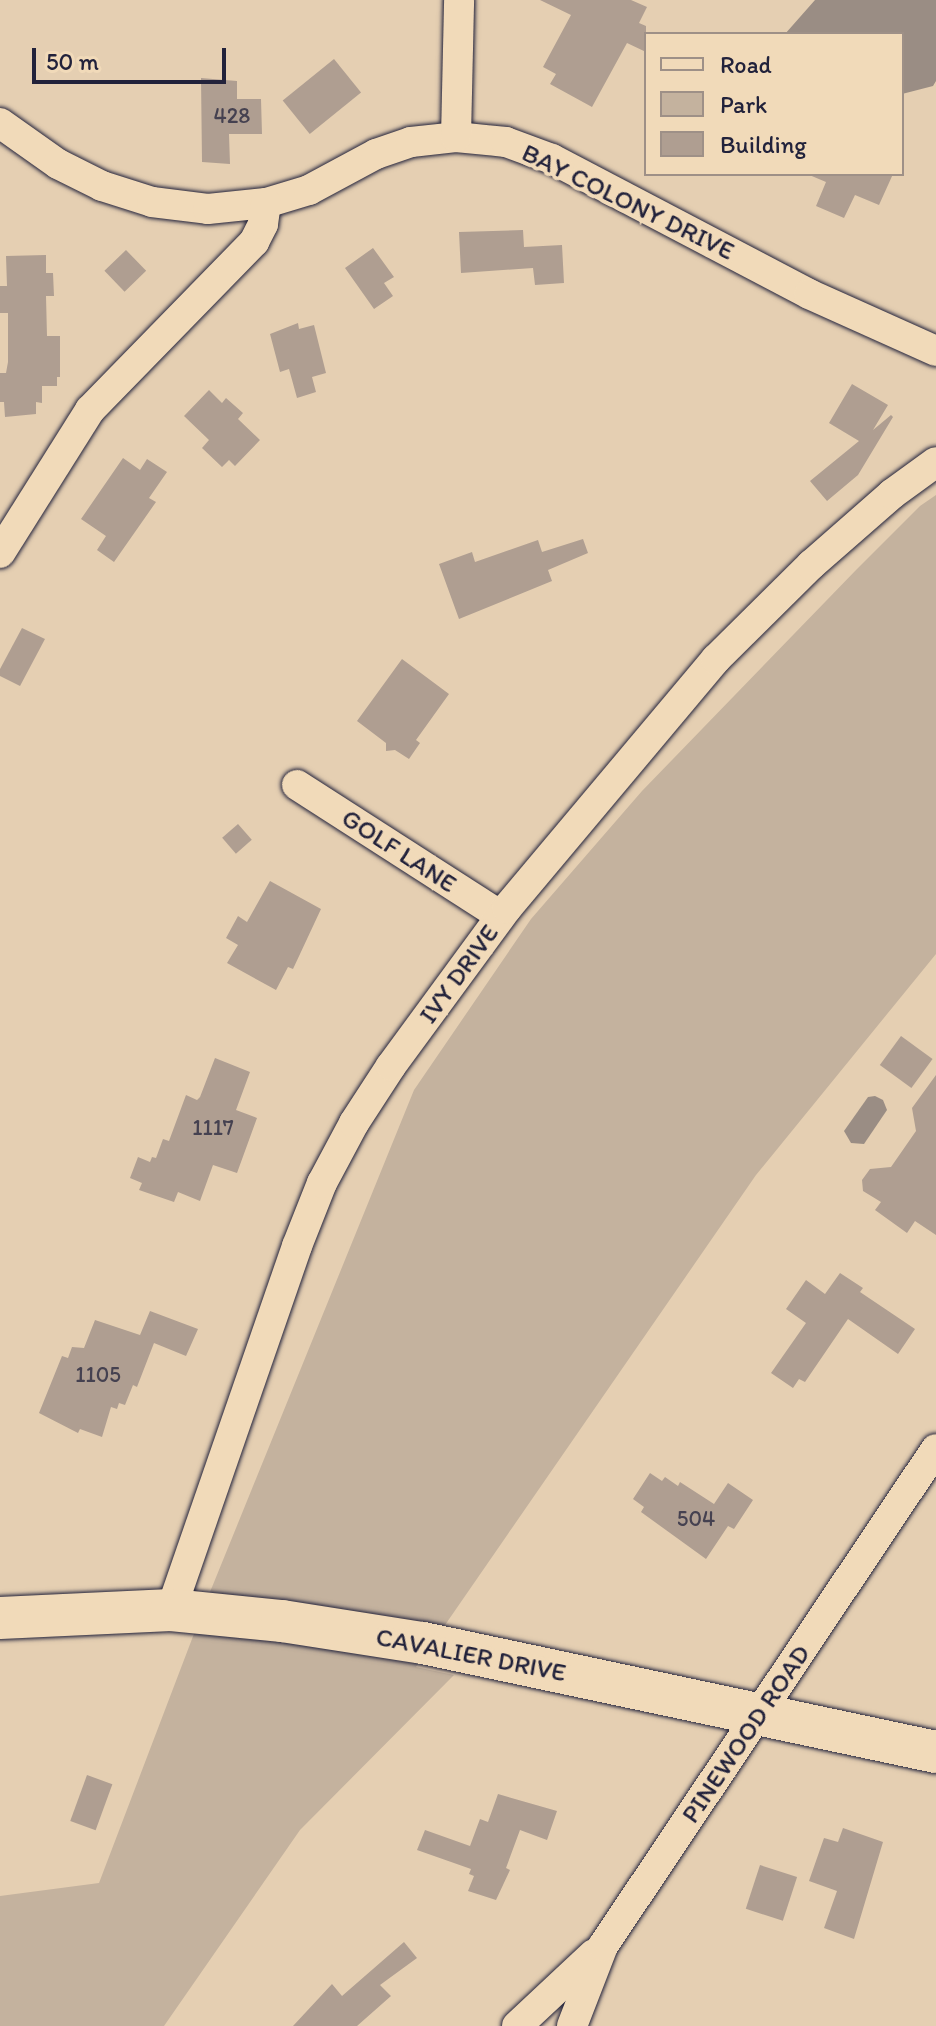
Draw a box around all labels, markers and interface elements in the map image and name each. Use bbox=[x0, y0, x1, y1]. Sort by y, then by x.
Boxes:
scale bar bbox=[36, 32, 230, 82]
legend bbox=[644, 32, 904, 176]
text: 50 m bbox=[46, 47, 99, 76]
text: Road bbox=[720, 50, 772, 79]
text: Park bbox=[720, 90, 767, 119]
house number: 428 bbox=[214, 103, 250, 129]
text: Building bbox=[720, 130, 807, 159]
street label: BAY COLONY DRIVE bbox=[517, 137, 739, 267]
street label: GOLF LANE bbox=[336, 802, 462, 900]
street label: IVY DRIVE bbox=[412, 917, 506, 1031]
house number: 1117 bbox=[192, 1115, 234, 1141]
house number: 1105 bbox=[75, 1362, 121, 1388]
house number: 504 bbox=[677, 1506, 715, 1532]
street label: CAVALIER DRIVE bbox=[371, 1621, 571, 1689]
street label: PINEWOOD ROAD bbox=[675, 1639, 817, 1829]

